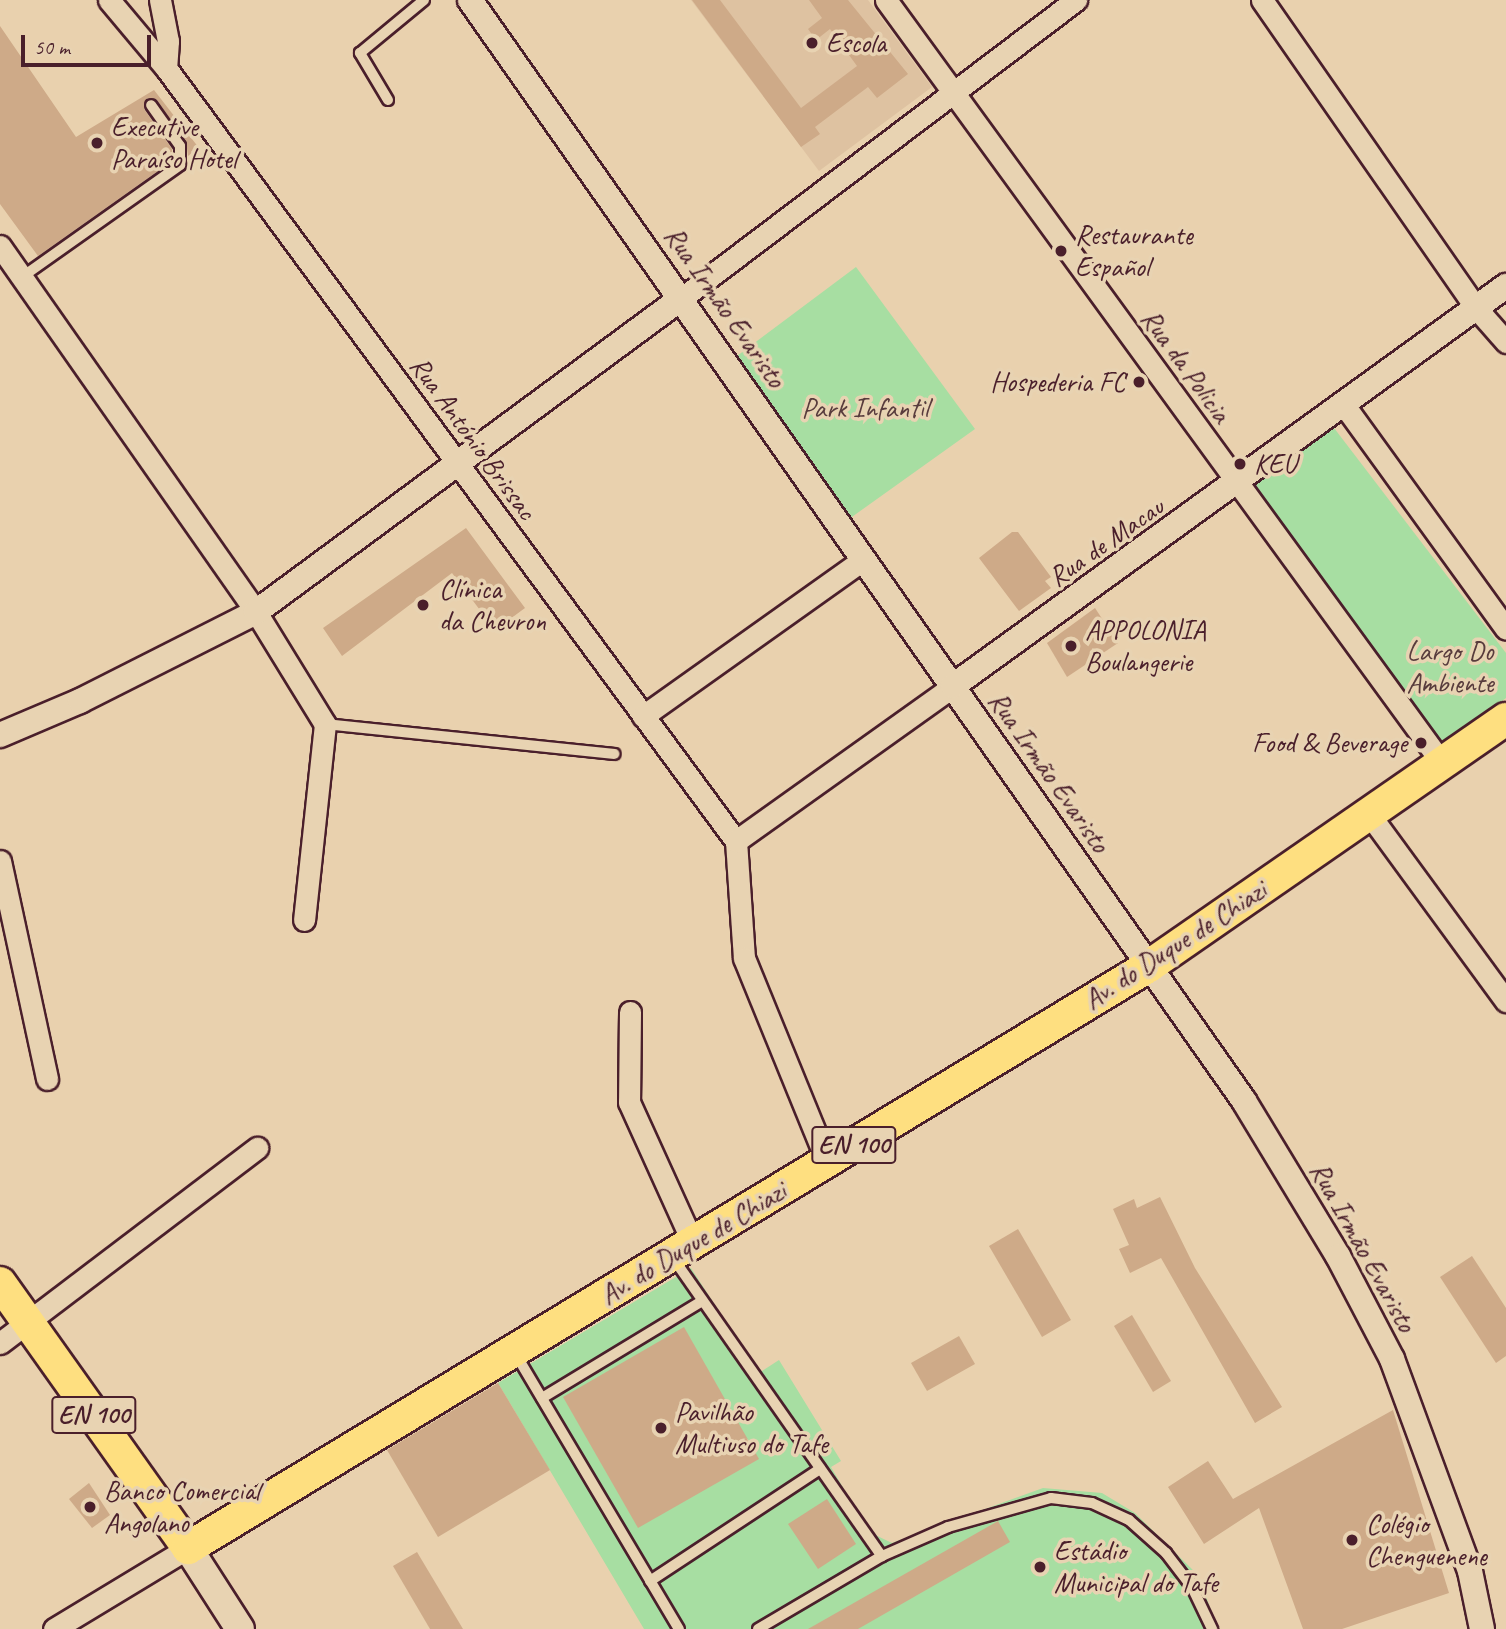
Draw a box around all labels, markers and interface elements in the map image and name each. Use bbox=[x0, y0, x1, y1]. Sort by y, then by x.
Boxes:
scale bar bbox=[24, 21, 154, 65]
place label: Escola bbox=[826, 26, 886, 60]
text: 50 m bbox=[34, 34, 70, 60]
marker: Escola bbox=[804, 35, 820, 51]
place label: Executive Paraíso Hotel bbox=[111, 110, 237, 176]
marker: Executive Paraíso Hotel bbox=[89, 135, 105, 151]
place label: Restaurante Español bbox=[1075, 218, 1193, 284]
street label: Rua Irmão Evaristo bbox=[657, 220, 793, 394]
marker: Restaurante Español bbox=[1053, 243, 1069, 259]
street label: Rua da Policia bbox=[1134, 303, 1238, 429]
street label: Rua António Brissac bbox=[403, 350, 543, 526]
place label: Hospederia FC bbox=[990, 365, 1125, 399]
marker: Hospederia FC bbox=[1131, 374, 1147, 390]
park label: Park Infantil bbox=[802, 391, 928, 425]
place label: KEU bbox=[1254, 447, 1296, 481]
marker: KEU bbox=[1232, 456, 1248, 472]
street label: Rua de Macau bbox=[1042, 490, 1170, 594]
place label: Clínica da Chevron bbox=[439, 572, 546, 638]
marker: Clínica da Chevron bbox=[413, 595, 433, 615]
place label: APPOLONIA Boulangerie bbox=[1085, 613, 1206, 679]
park label: Largo Do Ambiente bbox=[1406, 634, 1494, 700]
marker: APPOLONIA Boulangerie bbox=[1063, 638, 1079, 654]
street label: Rua Irmão Evaristo bbox=[981, 685, 1117, 859]
place label: Food & Beverage bbox=[1252, 726, 1407, 760]
marker: Food & Beverage bbox=[1413, 735, 1429, 751]
street label: Av. do Duque de Chiazi bbox=[1078, 874, 1272, 1016]
road number: EN 100 bbox=[810, 1122, 898, 1168]
street label: Rua Irmão Evaristo bbox=[1302, 1156, 1424, 1338]
street label: Av. do Duque de Chiazi bbox=[594, 1174, 792, 1312]
road number: EN 100 bbox=[50, 1392, 138, 1438]
place label: Pavilhão Multiuso do Tafe bbox=[675, 1395, 829, 1461]
marker: Pavilhão Multiuso do Tafe bbox=[653, 1420, 669, 1436]
place label: Banco Comercial Angolano bbox=[104, 1474, 260, 1540]
marker: Banco Comercial Angolano bbox=[82, 1499, 98, 1515]
place label: Colégio Chenguenene bbox=[1366, 1507, 1487, 1573]
marker: Colégio Chenguenene bbox=[1344, 1532, 1360, 1548]
place label: Estádio Municipal do Tafe bbox=[1054, 1534, 1219, 1600]
marker: Estádio Municipal do Tafe bbox=[1032, 1559, 1048, 1575]

